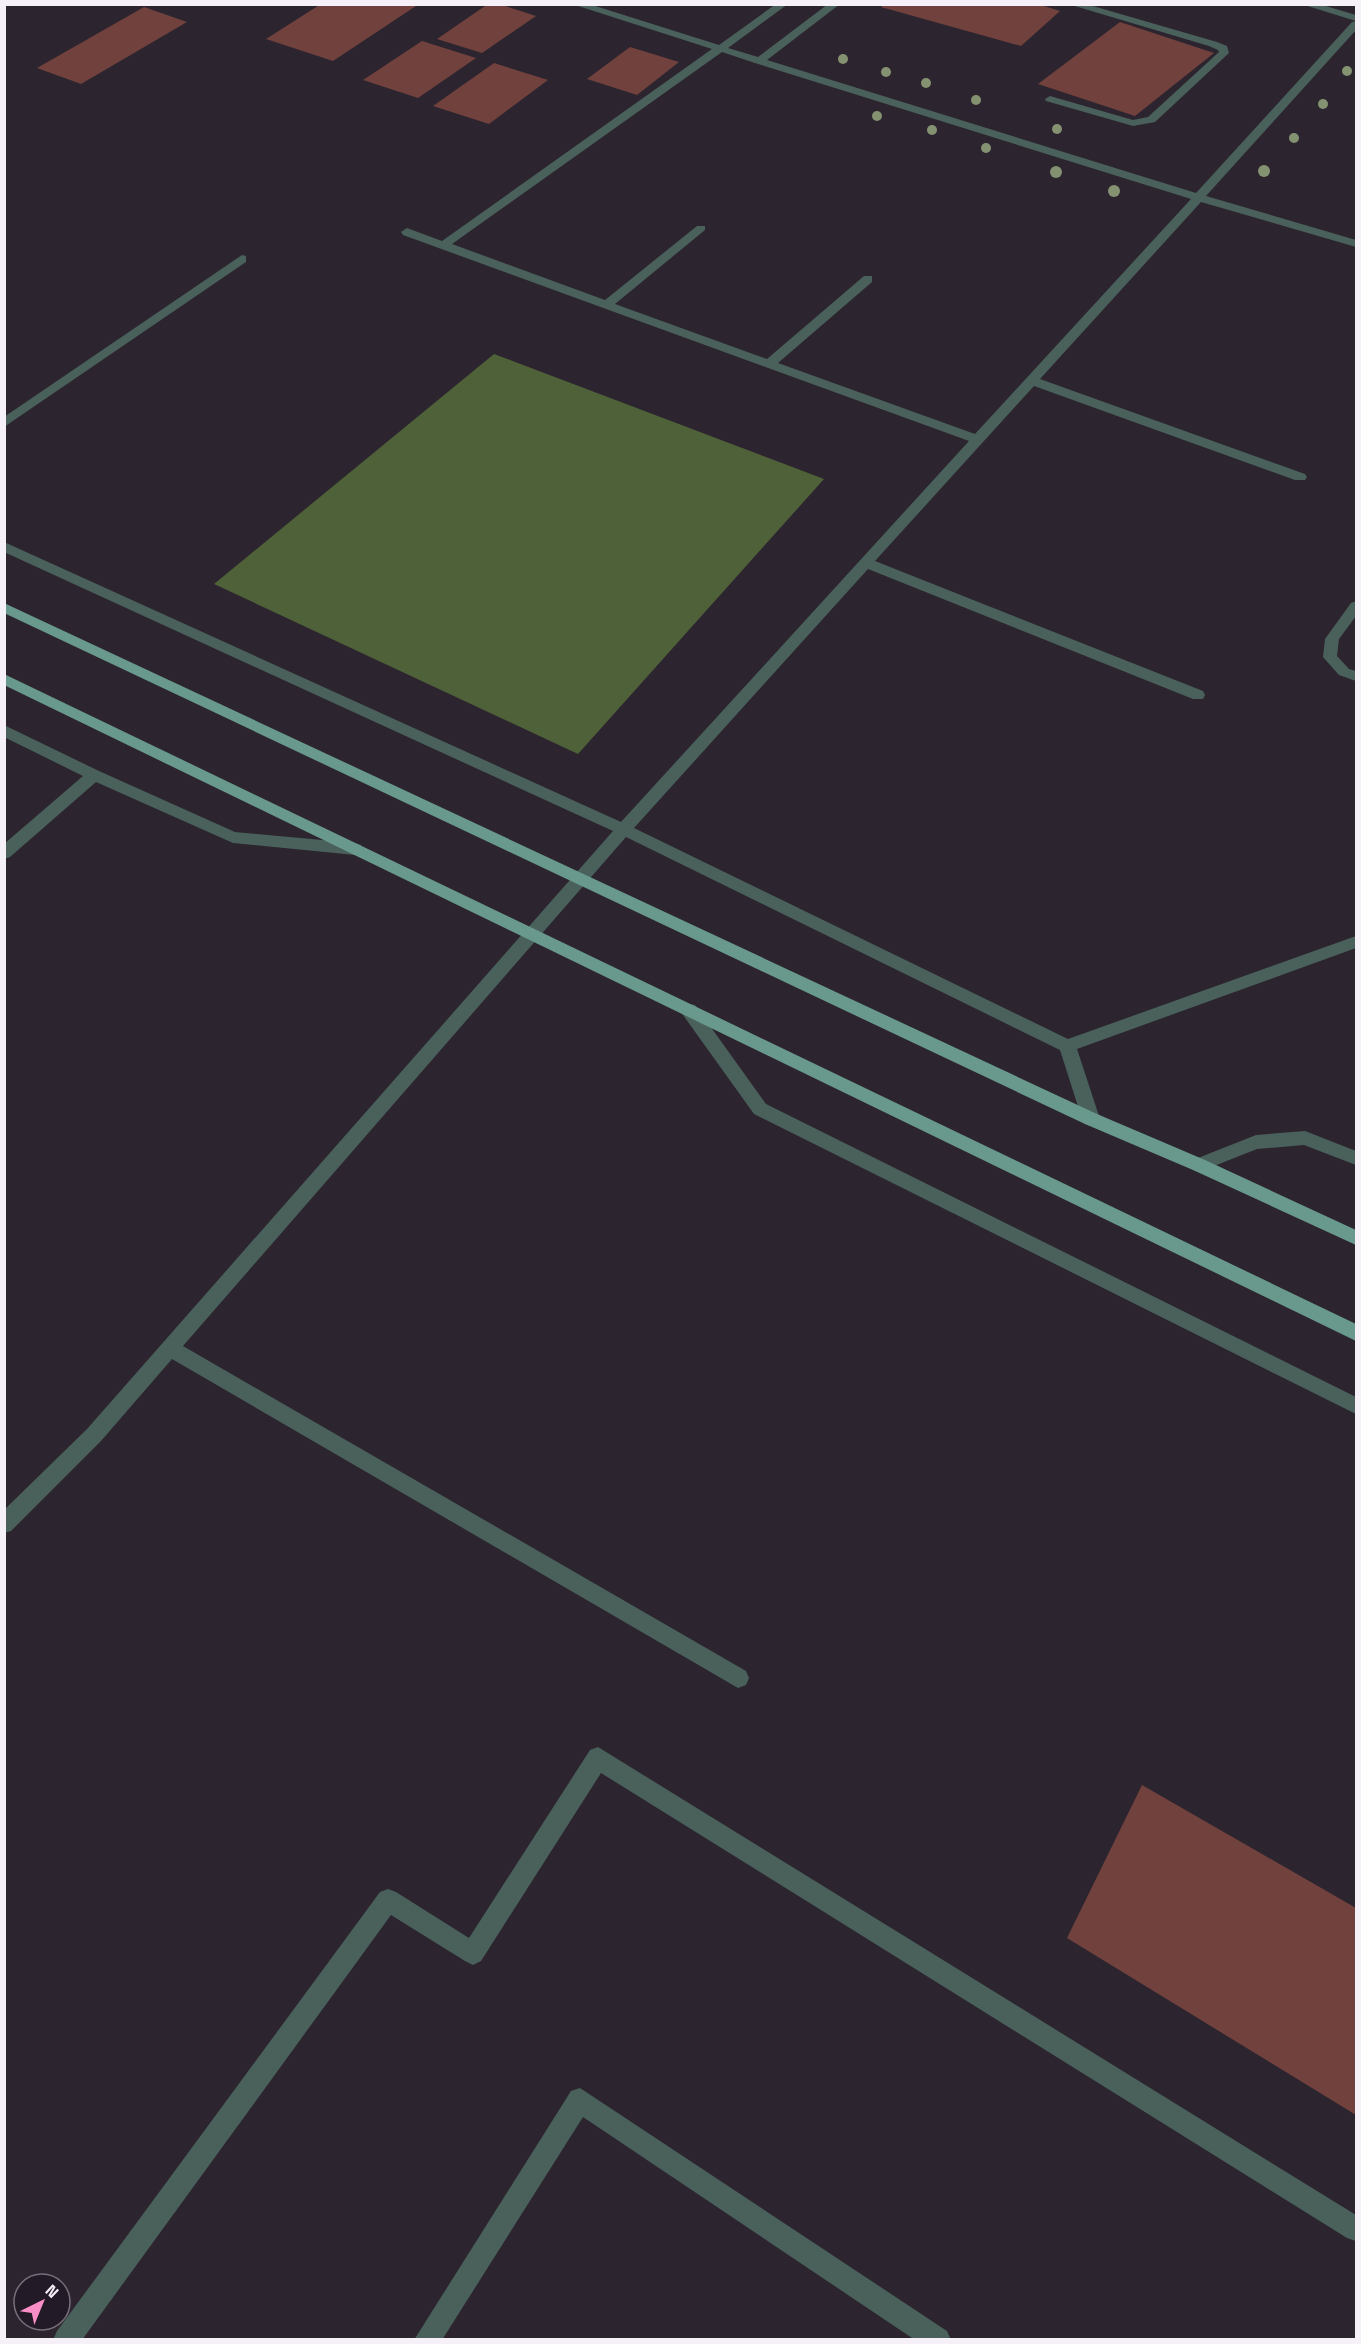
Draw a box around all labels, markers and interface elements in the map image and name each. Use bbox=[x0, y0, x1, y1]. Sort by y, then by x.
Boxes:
north arrow bbox=[12, 2272, 72, 2332]
text: N bbox=[41, 2280, 63, 2303]

